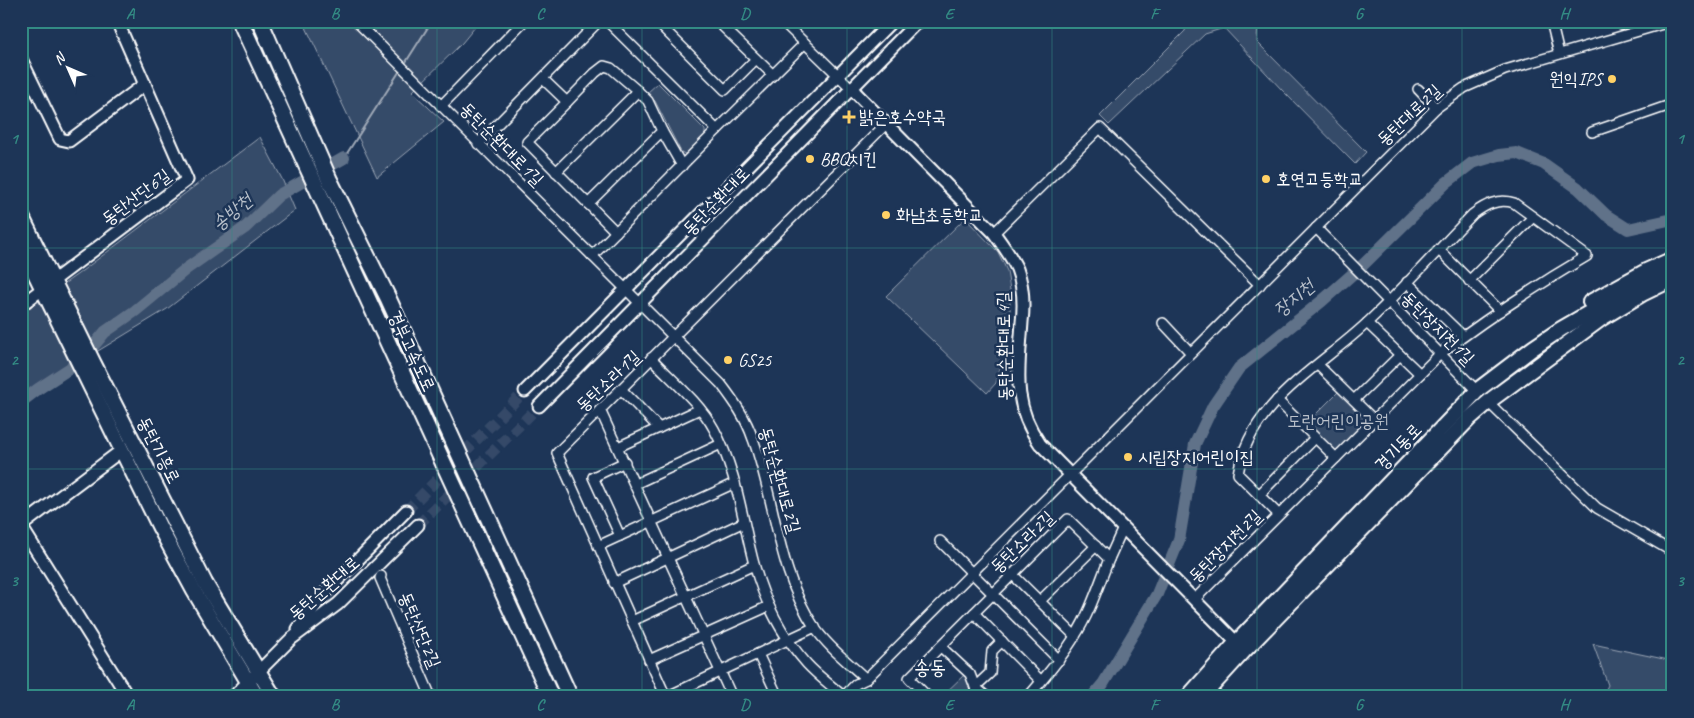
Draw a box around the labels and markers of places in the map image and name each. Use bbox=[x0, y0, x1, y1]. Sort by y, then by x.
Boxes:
place label: 원익IPS bbox=[1549, 68, 1604, 90]
marker: 원익IPS bbox=[1606, 73, 1618, 85]
place label: 밝은호수약국 bbox=[859, 106, 946, 128]
marker: 밝은호수약국 bbox=[843, 111, 855, 123]
place label: BBQ치킨 bbox=[820, 148, 877, 170]
marker: BBQ치킨 bbox=[804, 153, 816, 165]
place label: 호연고등학교 bbox=[1276, 168, 1363, 190]
marker: 호연고등학교 bbox=[1260, 173, 1272, 185]
place label: 화남초등학교 bbox=[896, 204, 983, 226]
marker: 화남초등학교 bbox=[880, 209, 892, 221]
place label: GS25 bbox=[738, 349, 772, 371]
marker: GS25 bbox=[722, 354, 734, 366]
place label: 시립장지어린이집 bbox=[1138, 446, 1254, 468]
marker: 시립장지어린이집 bbox=[1122, 451, 1134, 463]

